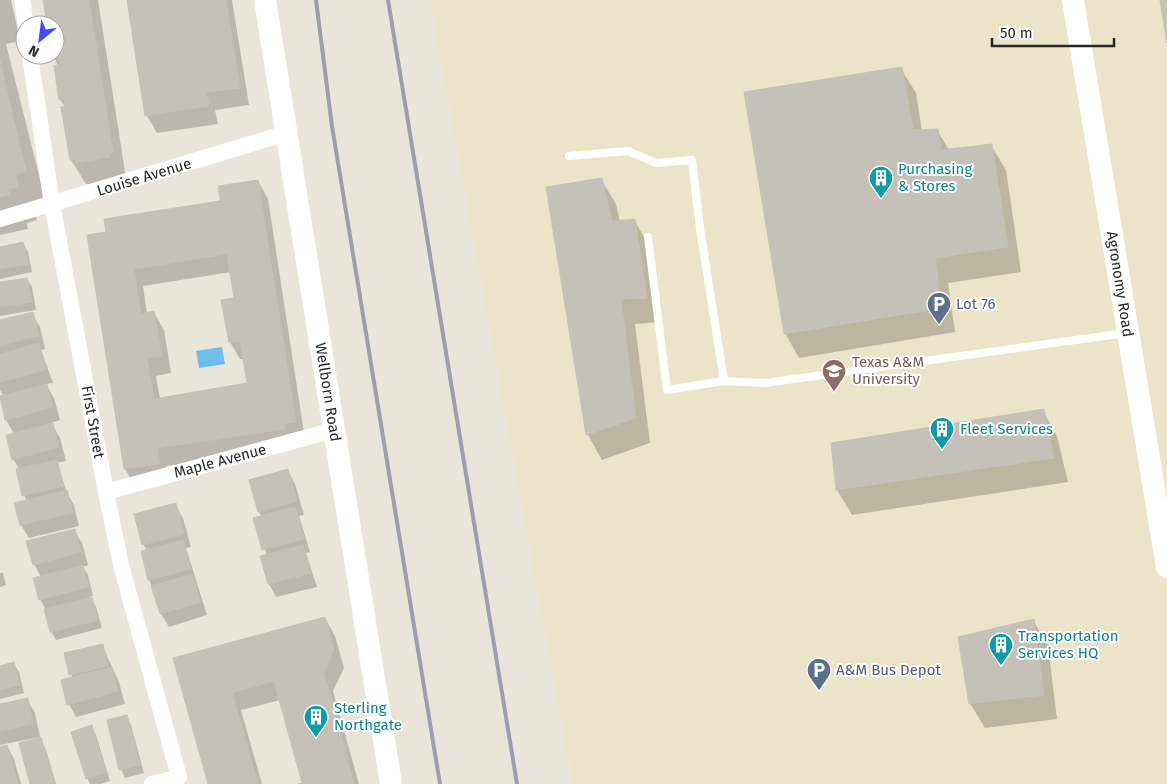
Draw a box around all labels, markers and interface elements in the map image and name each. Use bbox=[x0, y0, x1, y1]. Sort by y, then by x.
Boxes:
north arrow bbox=[15, 15, 65, 65]
scale bar bbox=[992, 15, 1114, 47]
text: 50 m bbox=[1000, 24, 1033, 42]
text: N bbox=[26, 41, 42, 61]
street label: Louise Avenue bbox=[95, 154, 193, 200]
place label: Purchasing & Stores bbox=[898, 160, 972, 195]
building icon: Purchasing & Stores bbox=[868, 165, 894, 199]
street label: Agronomy Road bbox=[1103, 230, 1137, 338]
parking icon: Lot 76 bbox=[926, 291, 952, 325]
place label: Lot 76 bbox=[956, 295, 996, 313]
street label: Wellborn Road bbox=[311, 341, 345, 443]
place label: Texas A&M University bbox=[852, 353, 924, 388]
school or university icon: Texas A&M University bbox=[821, 358, 847, 392]
street label: First Street bbox=[78, 384, 108, 460]
building icon: Fleet Services bbox=[929, 416, 955, 450]
place label: Fleet Services bbox=[960, 420, 1053, 438]
street label: Maple Avenue bbox=[172, 440, 268, 482]
place label: Transportation Services HQ bbox=[1018, 627, 1119, 662]
building icon: Transportation Services HQ bbox=[988, 632, 1014, 666]
parking icon: A&M Bus Depot bbox=[806, 657, 832, 691]
place label: A&M Bus Depot bbox=[836, 661, 942, 679]
place label: Sterling Northgate bbox=[334, 699, 402, 734]
building icon: Sterling Northgate bbox=[303, 704, 329, 738]

